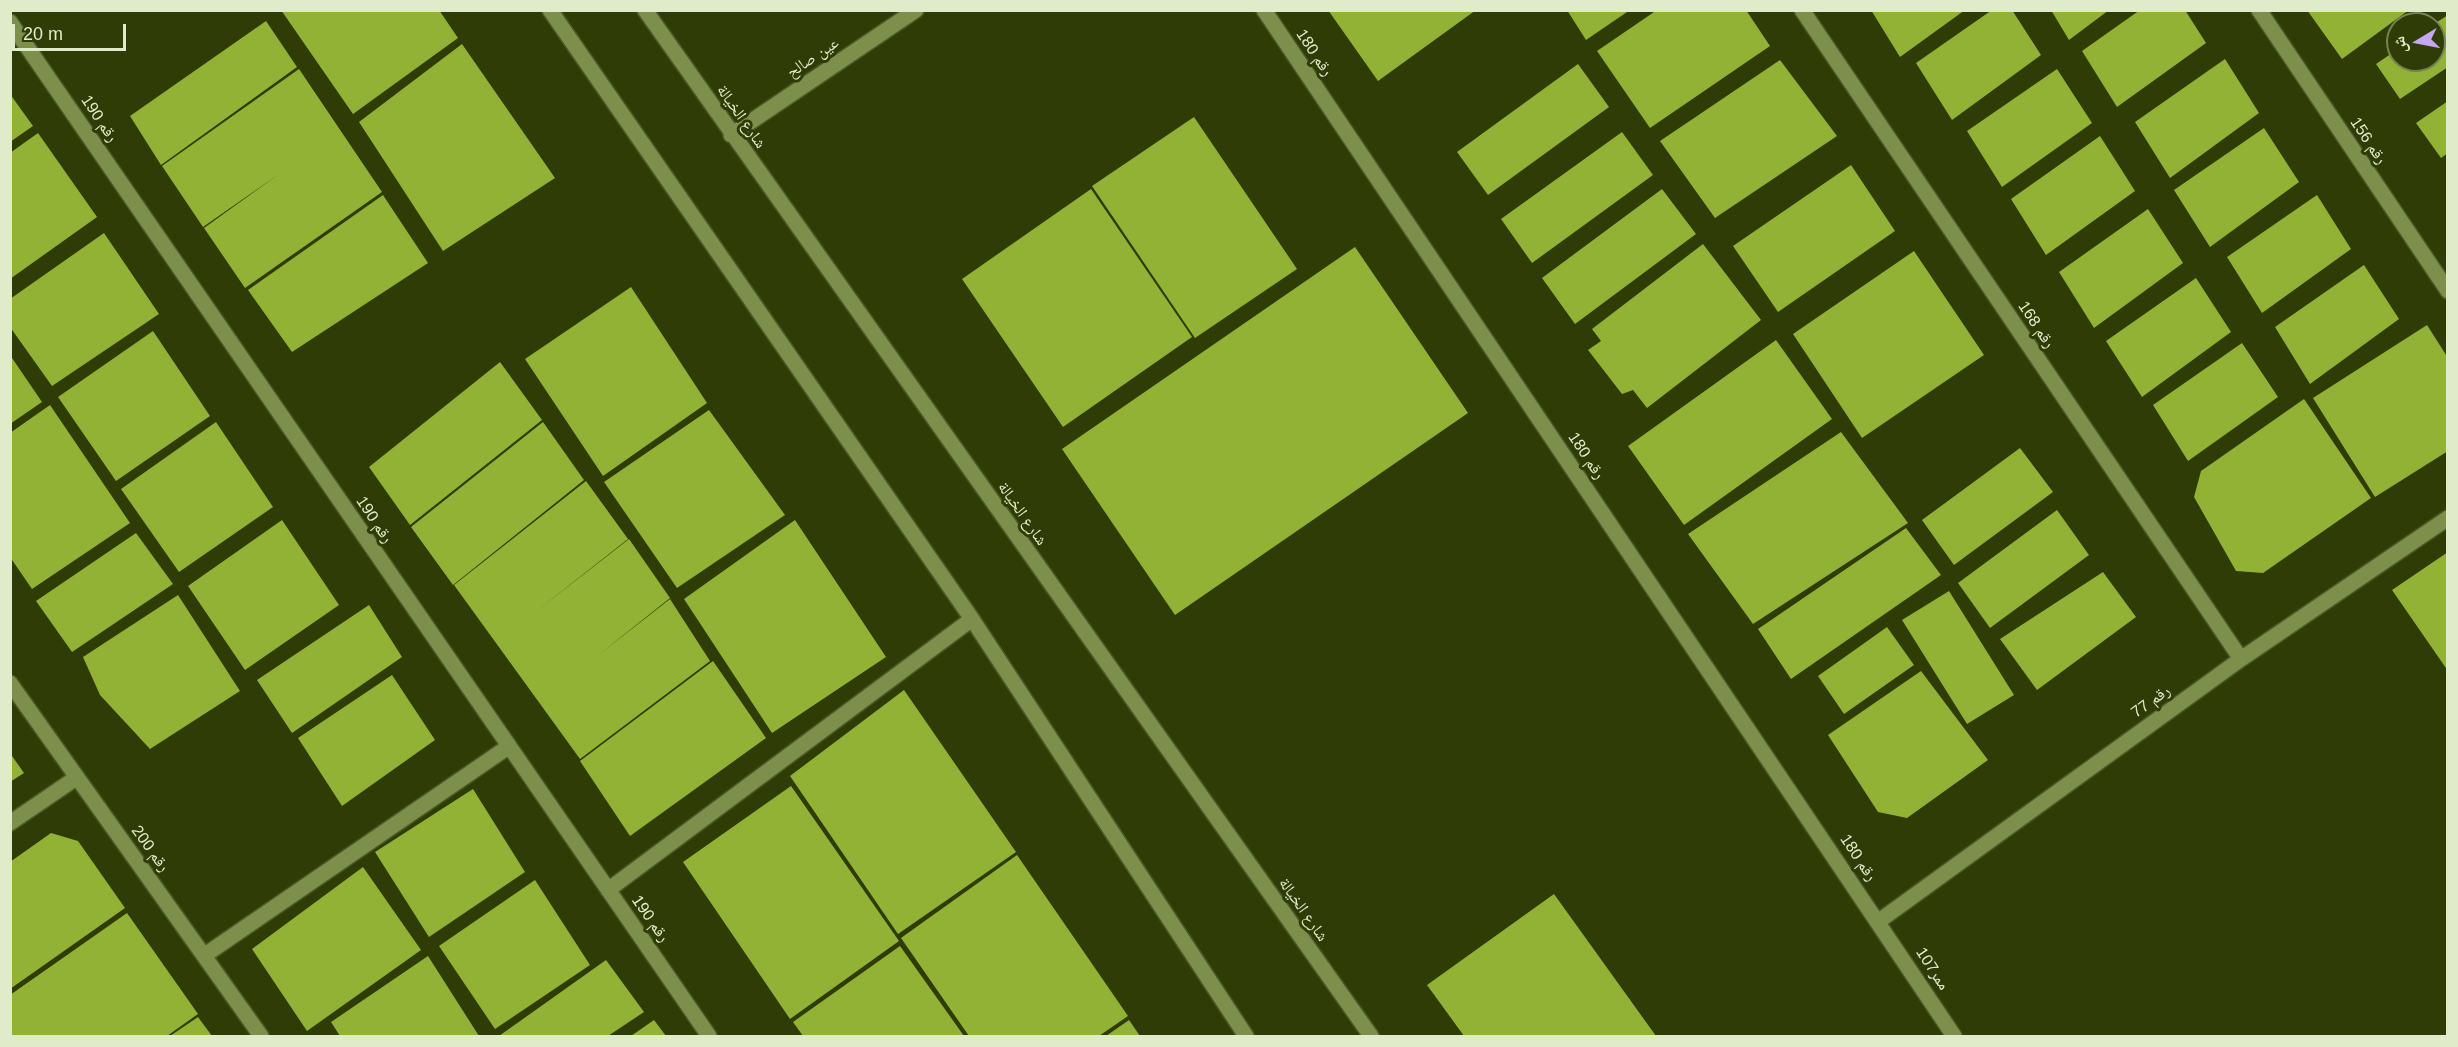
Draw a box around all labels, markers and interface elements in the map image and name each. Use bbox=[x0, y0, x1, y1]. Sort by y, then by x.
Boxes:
scale bar bbox=[15, 12, 129, 50]
north arrow bbox=[2386, 12, 2446, 72]
text: 20 m bbox=[23, 24, 63, 44]
street label: رقم 180 bbox=[1291, 26, 1337, 80]
street label: عين صالح bbox=[783, 34, 843, 82]
text: ش bbox=[2390, 35, 2410, 55]
street label: شارع الخيالة bbox=[712, 82, 770, 152]
street label: رقم 190 bbox=[76, 92, 122, 146]
street label: رقم 156 bbox=[2345, 114, 2391, 168]
street label: رقم 168 bbox=[2013, 298, 2059, 352]
street label: رقم 180 bbox=[1563, 429, 1609, 483]
street label: شارع الخيالة bbox=[993, 479, 1051, 549]
street label: رقم 190 bbox=[351, 493, 397, 547]
street label: رقم 77 bbox=[2128, 681, 2174, 723]
street label: رقم 200 bbox=[127, 822, 173, 876]
street label: رقم 180 bbox=[1835, 831, 1881, 885]
street label: شارع الخيالة bbox=[1274, 875, 1332, 945]
street label: رقم 190 bbox=[627, 892, 673, 946]
street label: ممر107 bbox=[1911, 944, 1953, 994]

